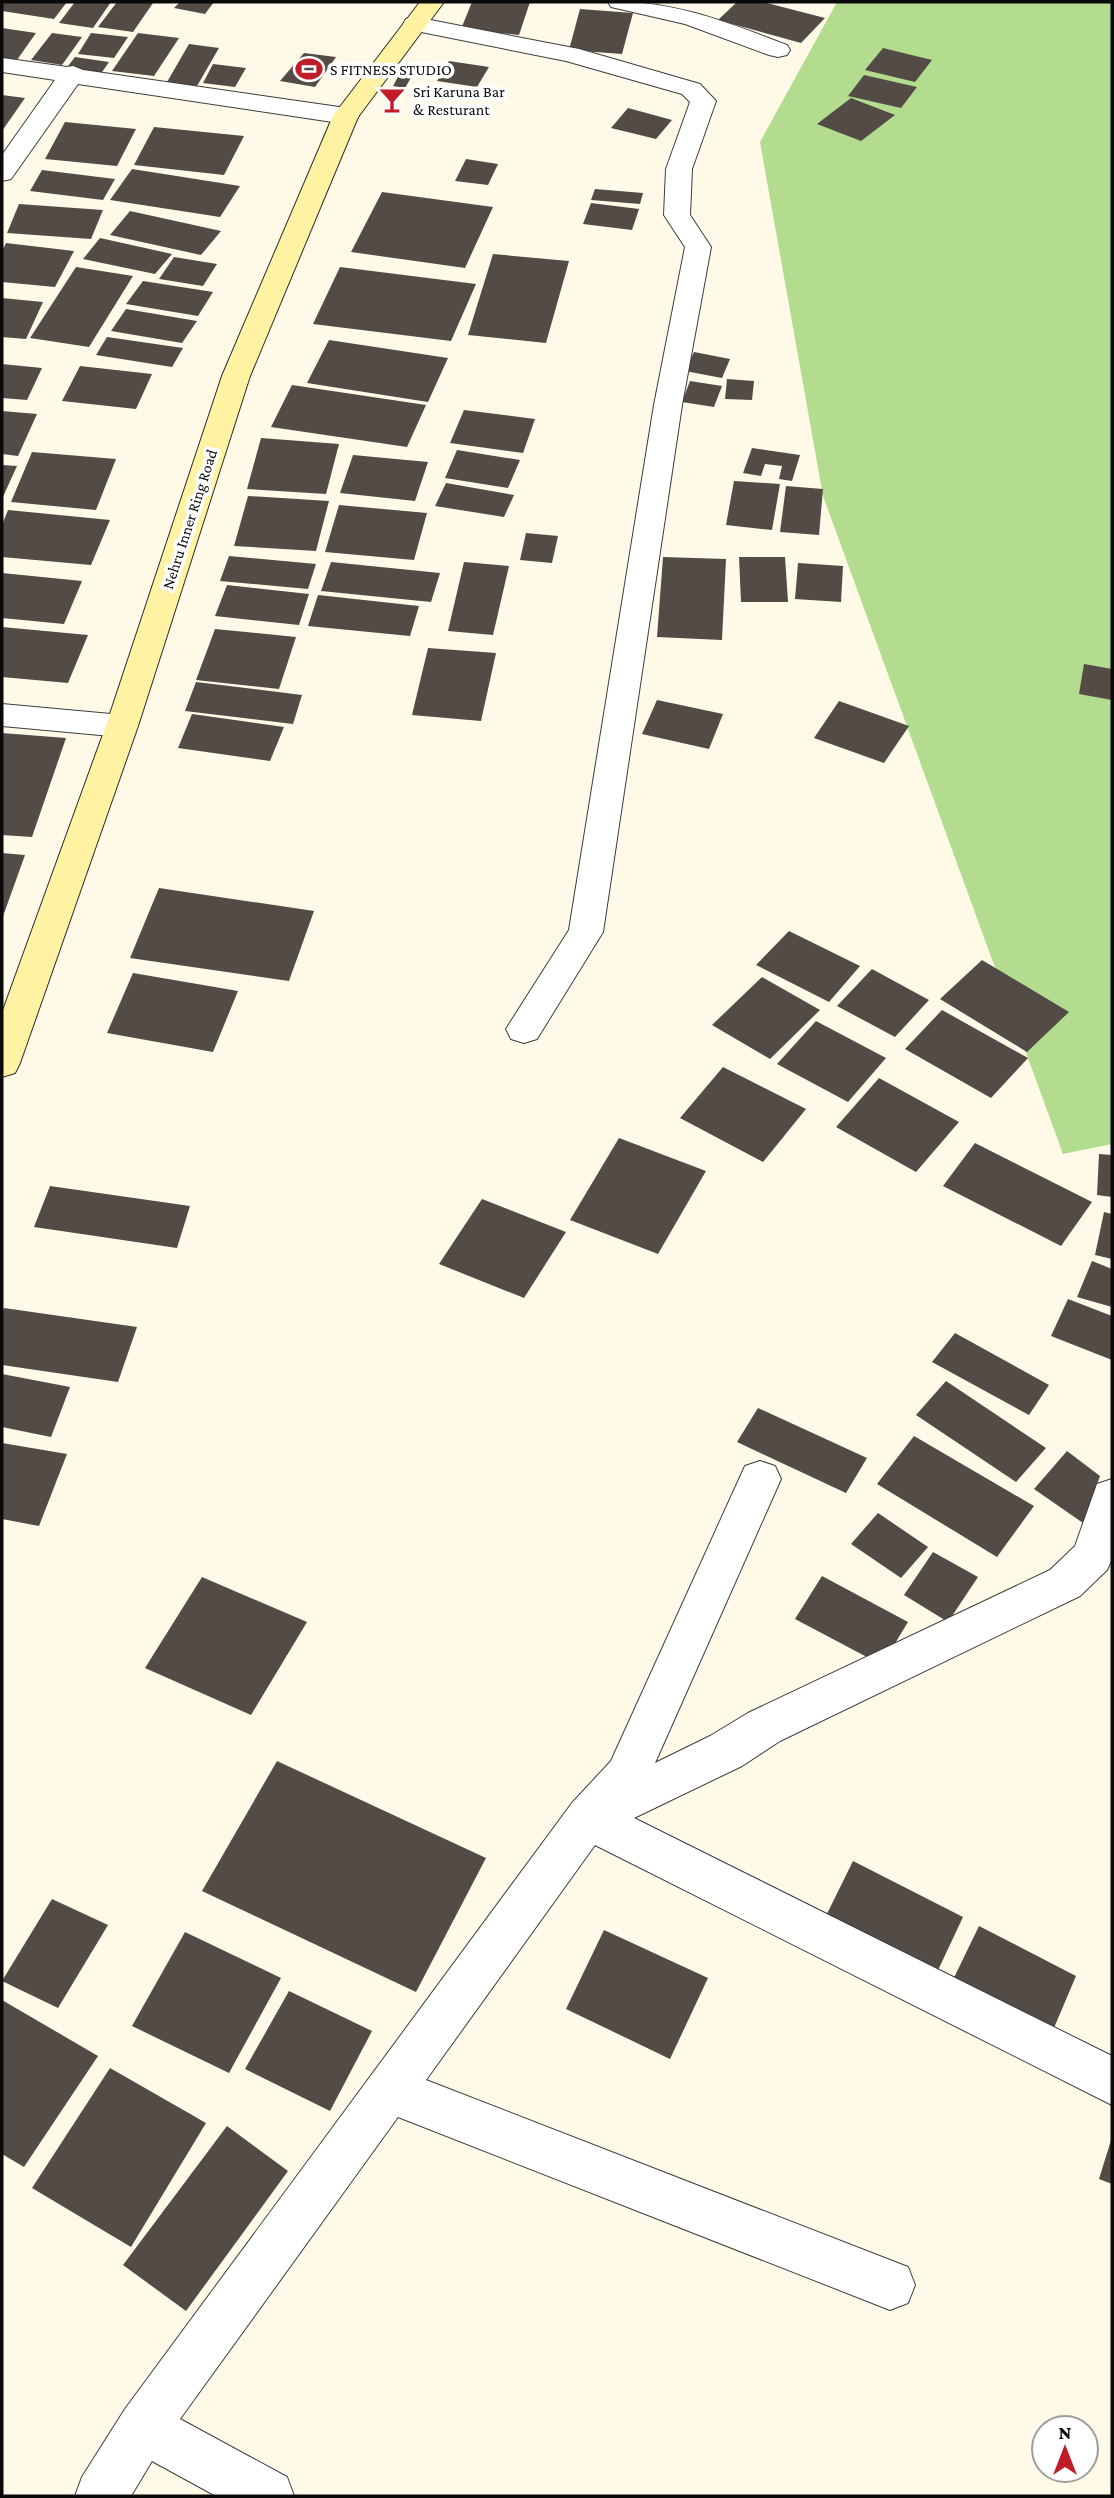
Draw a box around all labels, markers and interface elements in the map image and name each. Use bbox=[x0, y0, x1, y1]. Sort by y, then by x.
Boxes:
sports icon: S FITNESS STUDIO bbox=[294, 54, 324, 84]
place label: S FITNESS STUDIO bbox=[330, 61, 452, 78]
place label: Sri Karuna Bar & Resturant bbox=[413, 83, 505, 118]
bar icon: Sri Karuna Bar & Resturant bbox=[377, 85, 407, 115]
street label: Nehru Inner Ring Road bbox=[159, 447, 221, 591]
north arrow bbox=[1030, 2414, 1100, 2484]
text: N bbox=[1059, 2422, 1072, 2443]

